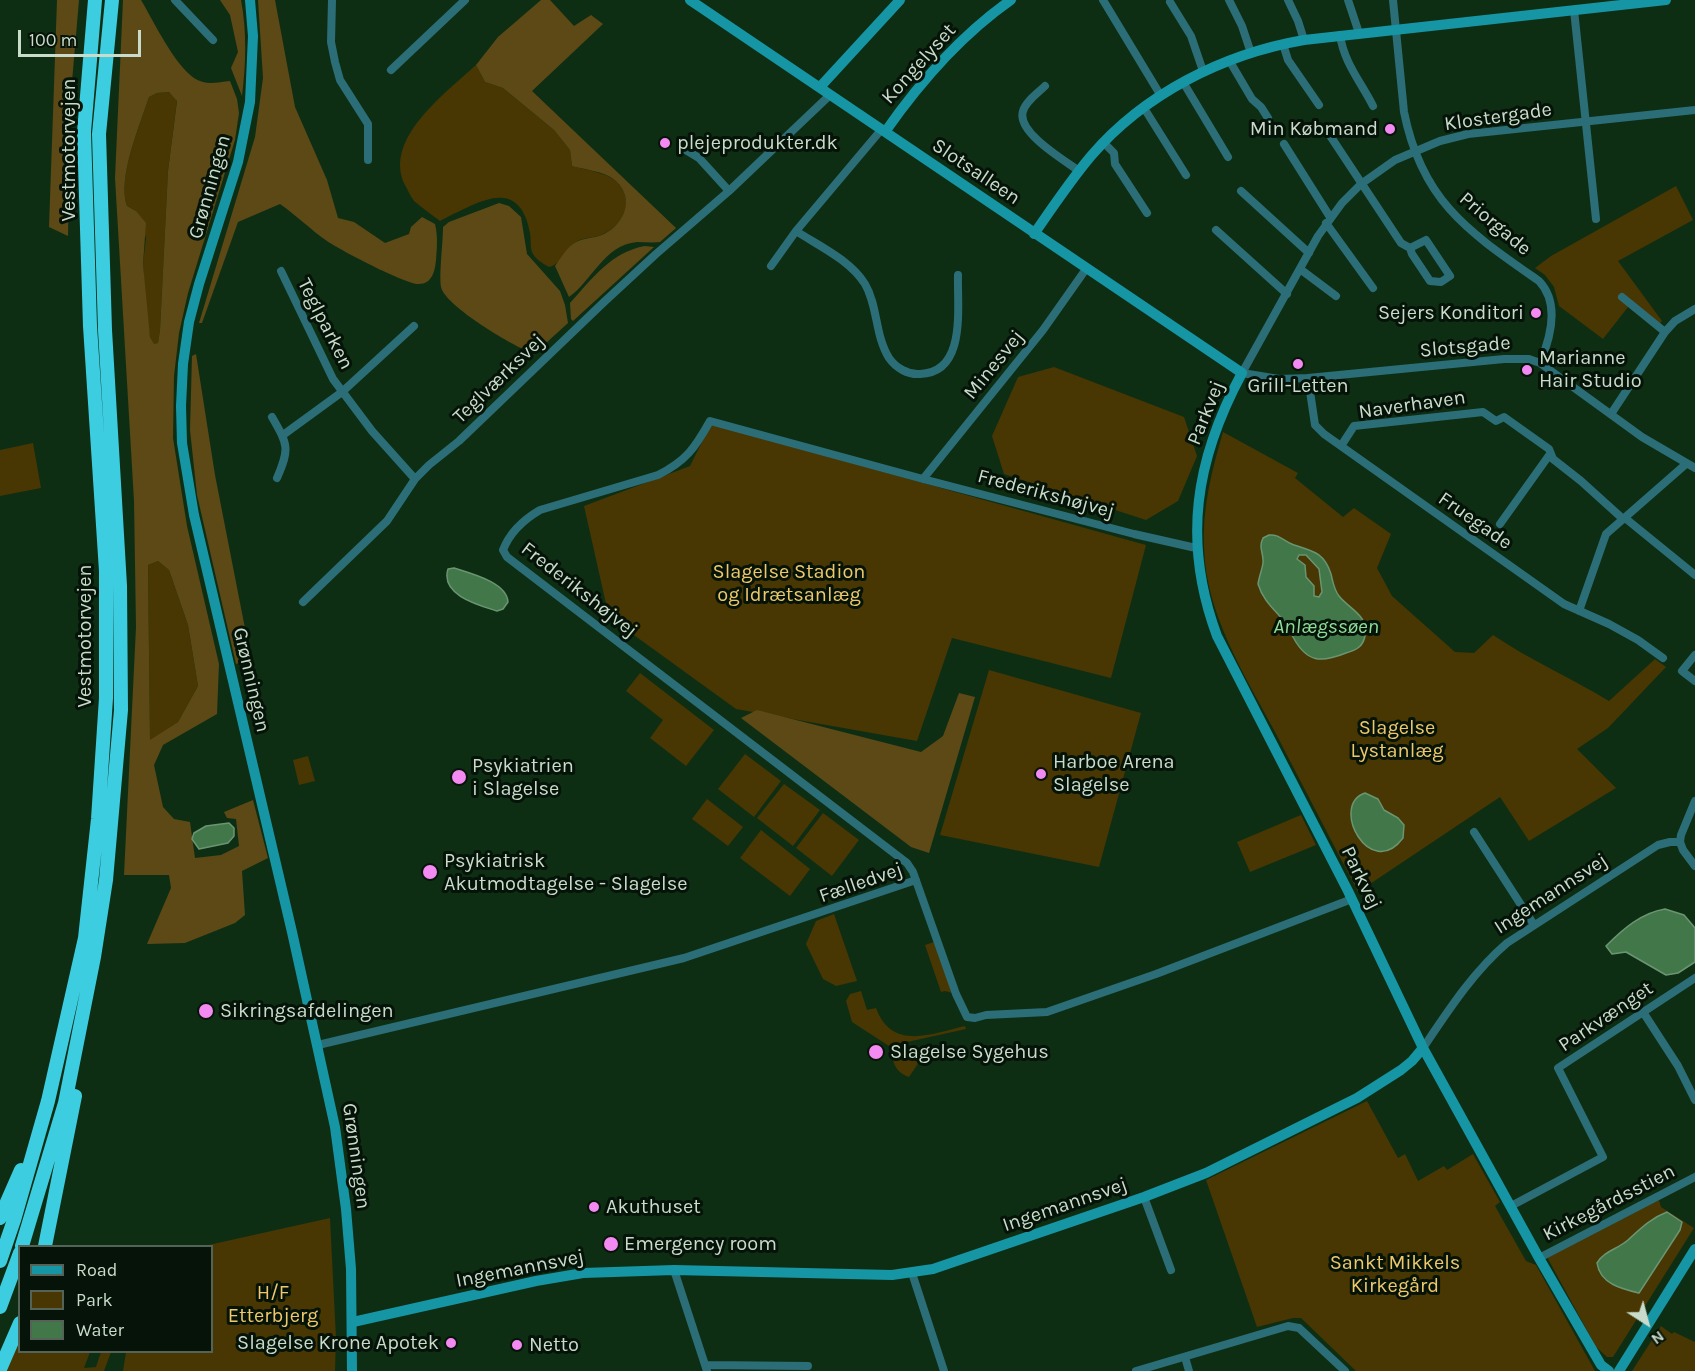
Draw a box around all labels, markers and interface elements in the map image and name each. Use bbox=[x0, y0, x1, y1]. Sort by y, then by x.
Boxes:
scale bar bbox=[21, 18, 144, 56]
street label: Kongelyset bbox=[877, 19, 961, 109]
text: 100 m bbox=[29, 29, 77, 51]
street label: Vestmotorvejen bbox=[57, 78, 81, 222]
street label: Klostergade bbox=[1443, 98, 1553, 136]
place label: Min Købmand bbox=[1250, 117, 1378, 141]
marker: Min Købmand bbox=[1383, 122, 1397, 136]
place label: plejeprodukter.dk bbox=[677, 131, 838, 155]
street label: Grønningen bbox=[184, 132, 236, 242]
street label: Slotsalleen bbox=[927, 134, 1025, 210]
marker: plejeprodukter.dk bbox=[658, 136, 672, 150]
street label: Priorgade bbox=[1454, 187, 1536, 261]
street label: Teglparken bbox=[292, 274, 358, 374]
place label: Sejers Konditori bbox=[1378, 301, 1524, 325]
marker: Sejers Konditori bbox=[1529, 306, 1543, 320]
street label: Minesvej bbox=[959, 325, 1029, 405]
street label: Teglværksvej bbox=[448, 329, 550, 429]
street label: Slotsgade bbox=[1419, 331, 1511, 363]
place label: Marianne Hair Studio bbox=[1539, 346, 1642, 393]
marker: Grill-Letten bbox=[1291, 357, 1305, 371]
marker: Marianne Hair Studio bbox=[1520, 363, 1534, 377]
place label: Grill-Letten bbox=[1247, 374, 1349, 398]
street label: Parkvej bbox=[1182, 377, 1230, 449]
street label: Naverhaven bbox=[1357, 386, 1467, 424]
street label: Frederikshøjvej bbox=[975, 464, 1117, 524]
street label: Fruegade bbox=[1434, 487, 1516, 555]
street label: Frederikshøjvej bbox=[516, 537, 642, 643]
park label: Slagelse Stadion og Idrætsanlæg bbox=[713, 560, 865, 607]
street label: Vestmotorvejen bbox=[73, 564, 97, 708]
water label: Anlægssøen bbox=[1273, 614, 1379, 640]
street label: Grønningen bbox=[227, 625, 275, 735]
park label: Slagelse Lystanlæg bbox=[1350, 716, 1444, 763]
place label: Harboe Arena Slagelse bbox=[1053, 750, 1174, 797]
place label: Psykiatrien i Slagelse bbox=[472, 754, 574, 801]
marker: Harboe Arena Slagelse bbox=[1034, 767, 1048, 781]
marker: Psykiatrien i Slagelse bbox=[450, 768, 468, 786]
street label: Parkvej bbox=[1335, 843, 1387, 913]
street label: Ingemannsvej bbox=[1490, 848, 1612, 940]
place label: Psykiatrisk Akutmodtagelse - Slagelse bbox=[444, 849, 687, 896]
street label: Fælledvej bbox=[816, 858, 906, 908]
marker: Psykiatrisk Akutmodtagelse - Slagelse bbox=[421, 863, 439, 881]
street label: Parkvænget bbox=[1554, 977, 1658, 1057]
place label: Sikringsafdelingen bbox=[220, 999, 394, 1023]
marker: Sikringsafdelingen bbox=[197, 1002, 215, 1020]
place label: Slagelse Sygehus bbox=[890, 1040, 1049, 1064]
marker: Slagelse Sygehus bbox=[867, 1043, 885, 1061]
street label: Grønningen bbox=[337, 1101, 375, 1211]
street label: Kirkegårdsstien bbox=[1539, 1159, 1679, 1247]
street label: Ingemannsvej bbox=[1000, 1172, 1130, 1238]
place label: Akuthuset bbox=[606, 1195, 701, 1219]
marker: Akuthuset bbox=[587, 1200, 601, 1214]
place label: Emergency room bbox=[624, 1232, 777, 1256]
marker: Emergency room bbox=[602, 1235, 620, 1253]
legend bbox=[18, 1245, 213, 1353]
street label: Ingemannsvej bbox=[454, 1245, 586, 1293]
park label: Sankt Mikkels Kirkegård bbox=[1330, 1251, 1460, 1298]
text: Road bbox=[76, 1259, 117, 1281]
park label: H/F Etterbjerg bbox=[228, 1281, 318, 1328]
text: Park bbox=[76, 1289, 113, 1311]
north arrow bbox=[1617, 1293, 1677, 1353]
text: Water bbox=[76, 1319, 124, 1341]
text: N bbox=[1648, 1327, 1668, 1349]
place label: Slagelse Krone Apotek bbox=[237, 1331, 439, 1355]
place label: Netto bbox=[529, 1333, 579, 1357]
marker: Slagelse Krone Apotek bbox=[444, 1336, 458, 1350]
marker: Netto bbox=[510, 1338, 524, 1352]

